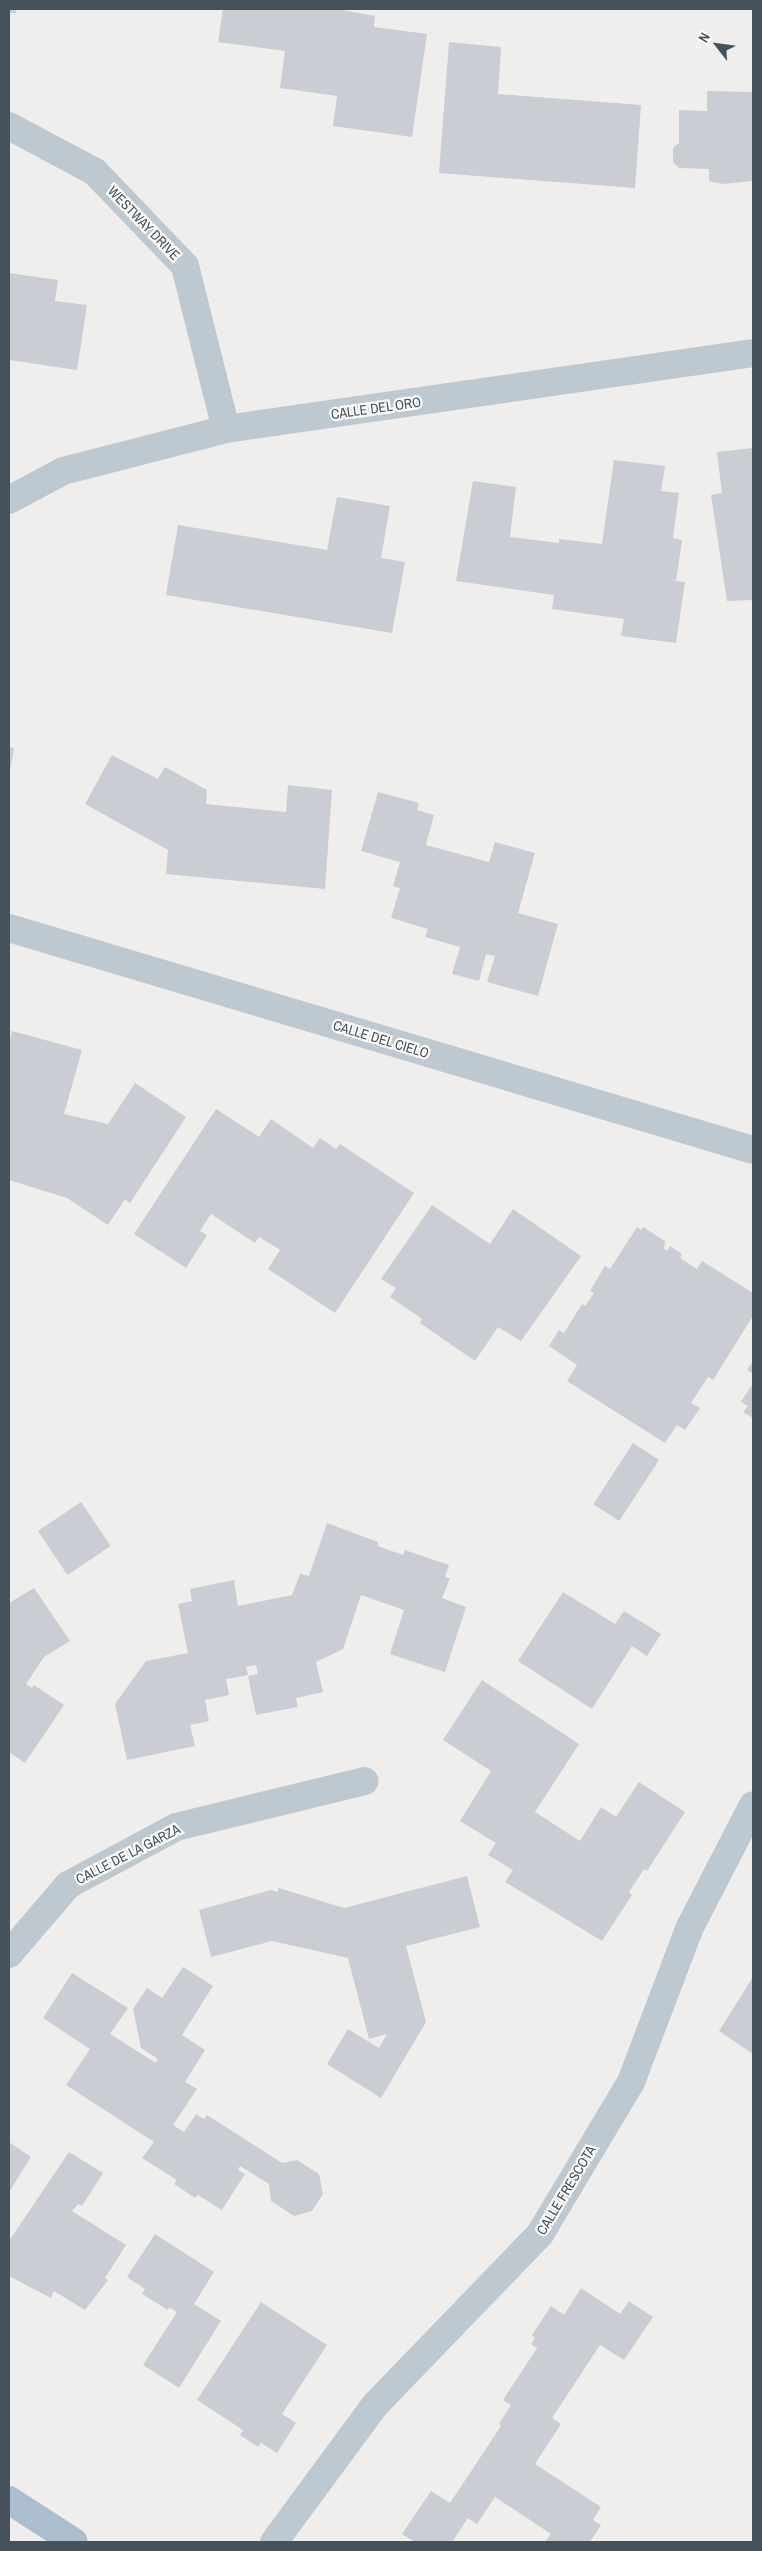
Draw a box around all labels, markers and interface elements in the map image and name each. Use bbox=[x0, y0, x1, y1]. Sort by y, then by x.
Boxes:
north arrow bbox=[692, 20, 742, 70]
text: N bbox=[694, 29, 714, 46]
street label: WESTWAY DRIVE bbox=[104, 183, 184, 263]
street label: CALLE DEL ORO bbox=[330, 393, 422, 423]
street label: CALLE DEL CIELO bbox=[331, 1016, 431, 1062]
street label: CALLE DE LA GARZA bbox=[73, 1820, 183, 1888]
street label: CALLE FRESCOTA bbox=[533, 2142, 599, 2238]

